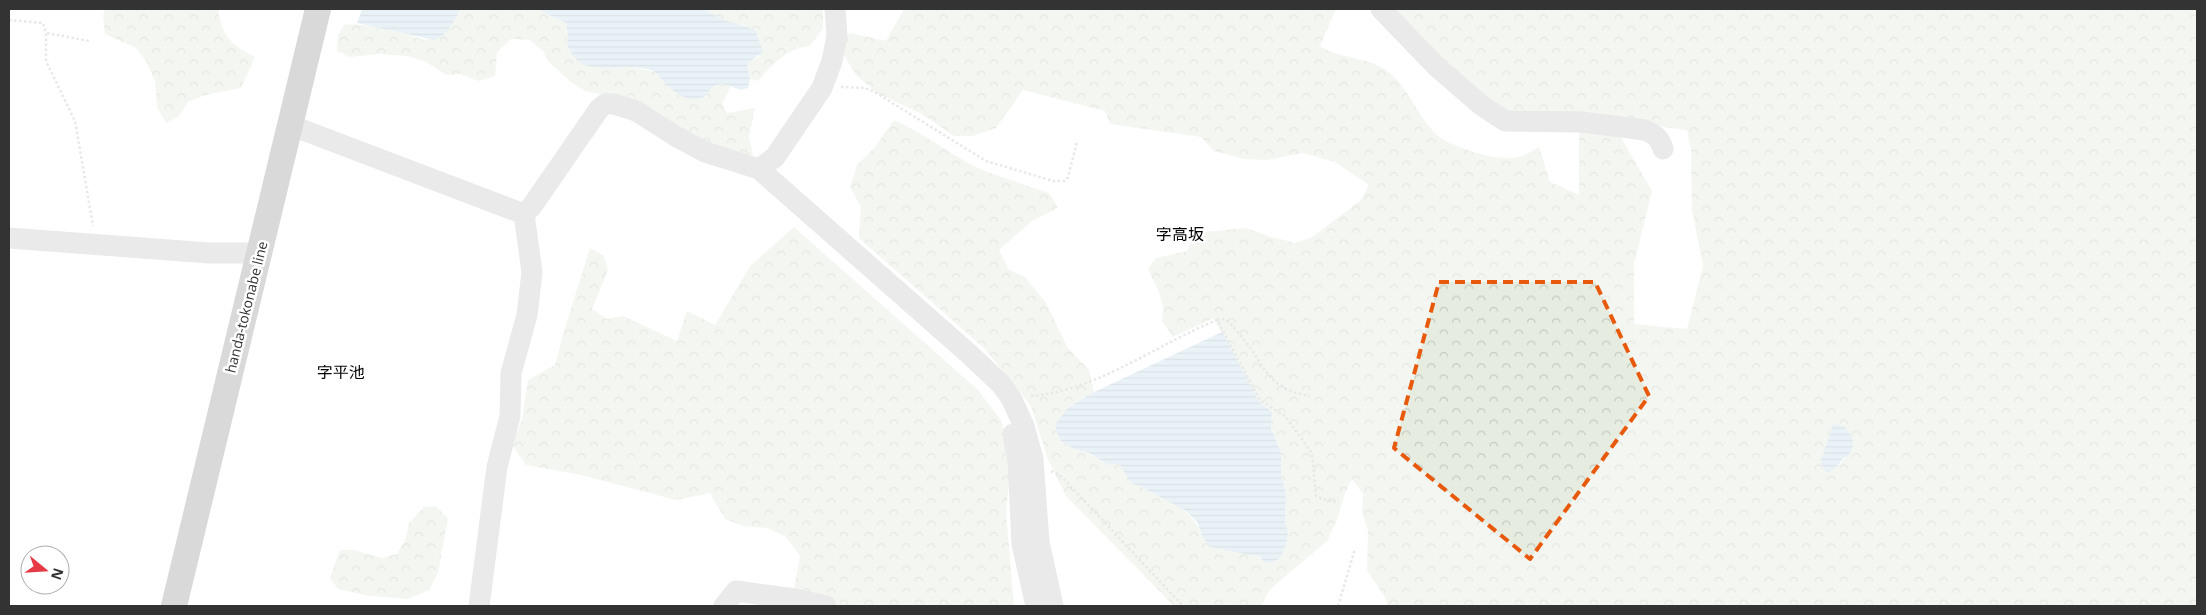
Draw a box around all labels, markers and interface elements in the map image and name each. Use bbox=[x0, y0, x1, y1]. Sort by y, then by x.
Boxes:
district label: 字高坂 bbox=[1156, 223, 1204, 245]
street label: handa-tokonabe line bbox=[220, 239, 272, 375]
district label: 字平池 bbox=[317, 361, 365, 383]
north arrow bbox=[20, 545, 70, 595]
text: N bbox=[47, 566, 69, 583]

